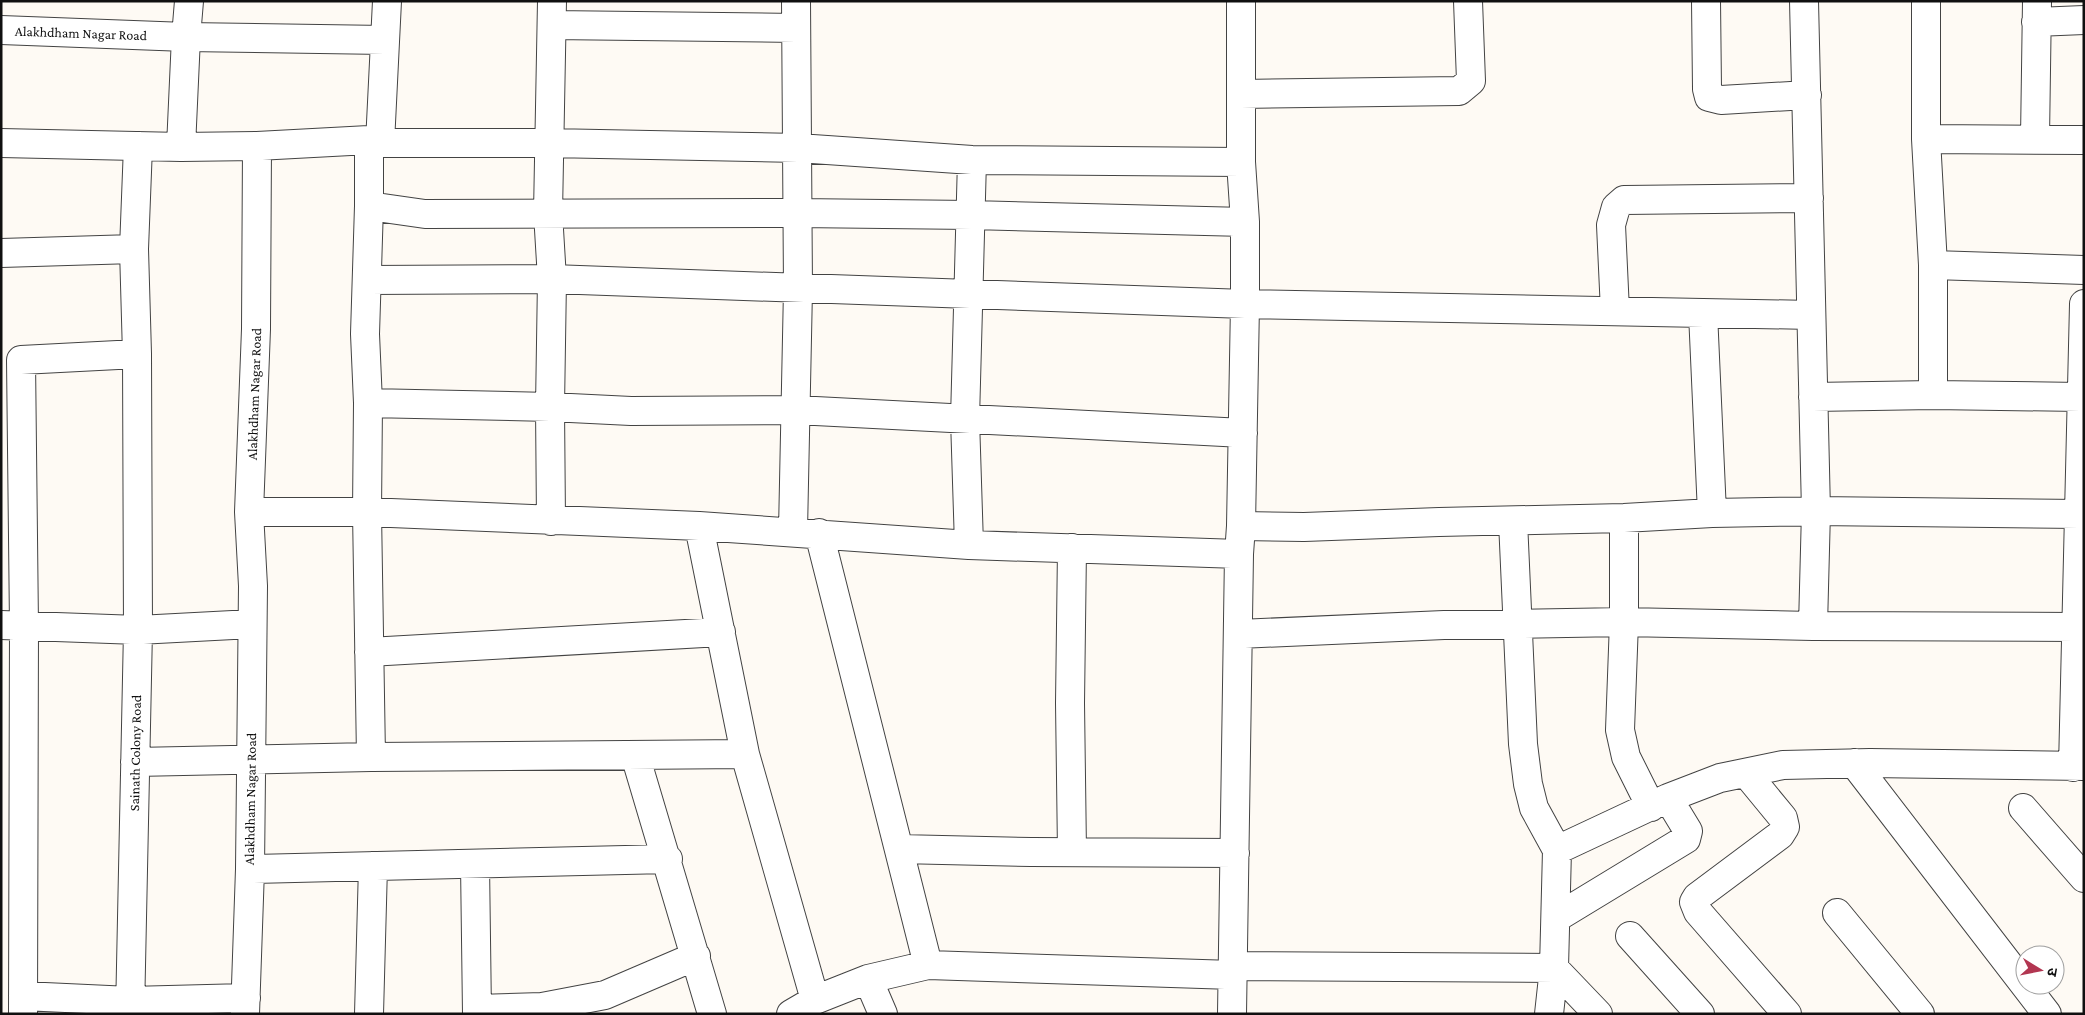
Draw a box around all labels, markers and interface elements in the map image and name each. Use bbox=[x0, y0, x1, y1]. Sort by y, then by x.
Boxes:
street label: Alakhdham Nagar Road bbox=[15, 23, 148, 43]
street label: Alakhdham Nagar Road bbox=[244, 327, 264, 460]
street label: Sainath Colony Road bbox=[126, 694, 144, 811]
street label: Alakhdham Nagar Road bbox=[241, 732, 259, 865]
north arrow bbox=[2015, 945, 2065, 995]
text: उ bbox=[2044, 967, 2061, 978]

